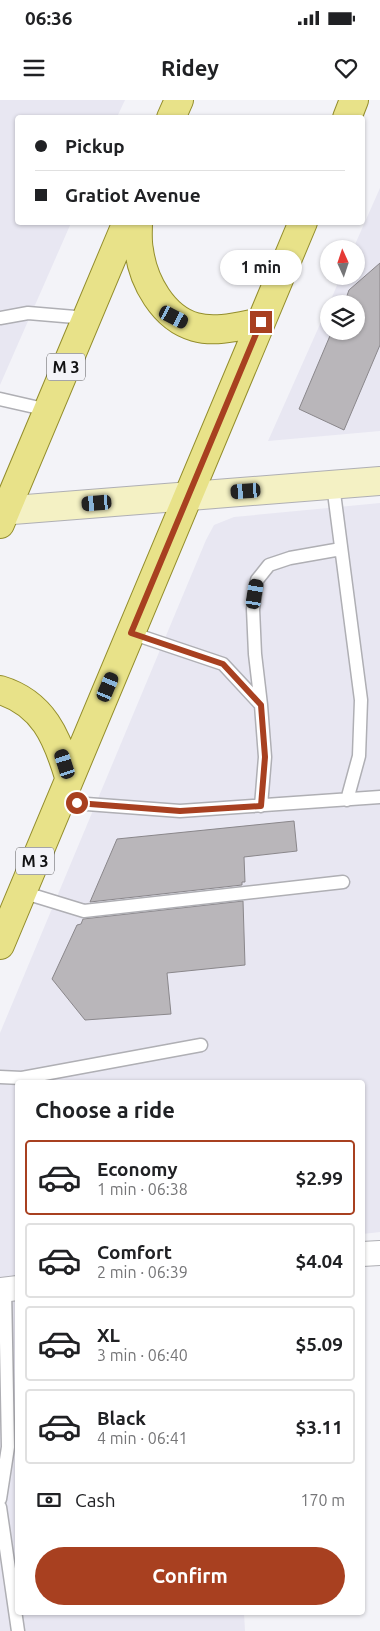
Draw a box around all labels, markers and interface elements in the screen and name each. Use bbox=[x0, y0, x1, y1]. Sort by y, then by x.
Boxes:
text: 06:36 bbox=[25, 7, 73, 29]
icon: menu bbox=[20, 54, 48, 82]
icon: heart bbox=[332, 54, 360, 82]
text: Ridey bbox=[161, 55, 219, 80]
text: Pickup bbox=[65, 135, 125, 157]
text: Gratiot Avenue bbox=[65, 184, 201, 206]
north arrow bbox=[320, 240, 365, 285]
map controls bbox=[320, 240, 365, 340]
callout: 1 min bbox=[220, 250, 302, 284]
text: 1 min bbox=[241, 258, 281, 276]
button: layers bbox=[320, 295, 365, 340]
car bbox=[157, 304, 190, 330]
route end bbox=[250, 311, 272, 333]
road number: M 3 bbox=[47, 353, 85, 380]
car bbox=[230, 482, 261, 500]
car bbox=[81, 494, 112, 512]
car bbox=[245, 578, 264, 610]
car bbox=[95, 670, 120, 704]
car bbox=[53, 747, 76, 781]
route start bbox=[66, 792, 88, 814]
road number: M 3 bbox=[16, 848, 54, 874]
text: Choose a ride bbox=[35, 1097, 175, 1122]
icon: car bbox=[37, 1155, 82, 1200]
text: Economy bbox=[97, 1158, 178, 1180]
text: $2.99 bbox=[295, 1167, 343, 1189]
text: 1 min · 06:38 bbox=[97, 1180, 188, 1198]
icon: car bbox=[37, 1238, 82, 1283]
text: Comfort bbox=[97, 1241, 172, 1263]
text: $4.04 bbox=[295, 1250, 343, 1272]
text: 2 min · 06:39 bbox=[97, 1263, 188, 1281]
icon: car bbox=[37, 1321, 82, 1366]
text: XL bbox=[97, 1324, 120, 1346]
text: $5.09 bbox=[295, 1333, 343, 1355]
text: 3 min · 06:40 bbox=[97, 1346, 188, 1364]
icon: car bbox=[37, 1404, 82, 1449]
text: Black bbox=[97, 1407, 146, 1429]
text: $3.11 bbox=[295, 1416, 343, 1438]
text: 4 min · 06:41 bbox=[97, 1429, 188, 1447]
icon: cash bbox=[35, 1486, 63, 1514]
text: Cash bbox=[75, 1489, 116, 1511]
text: 170 m bbox=[300, 1491, 345, 1509]
button: Confirm bbox=[35, 1547, 345, 1605]

